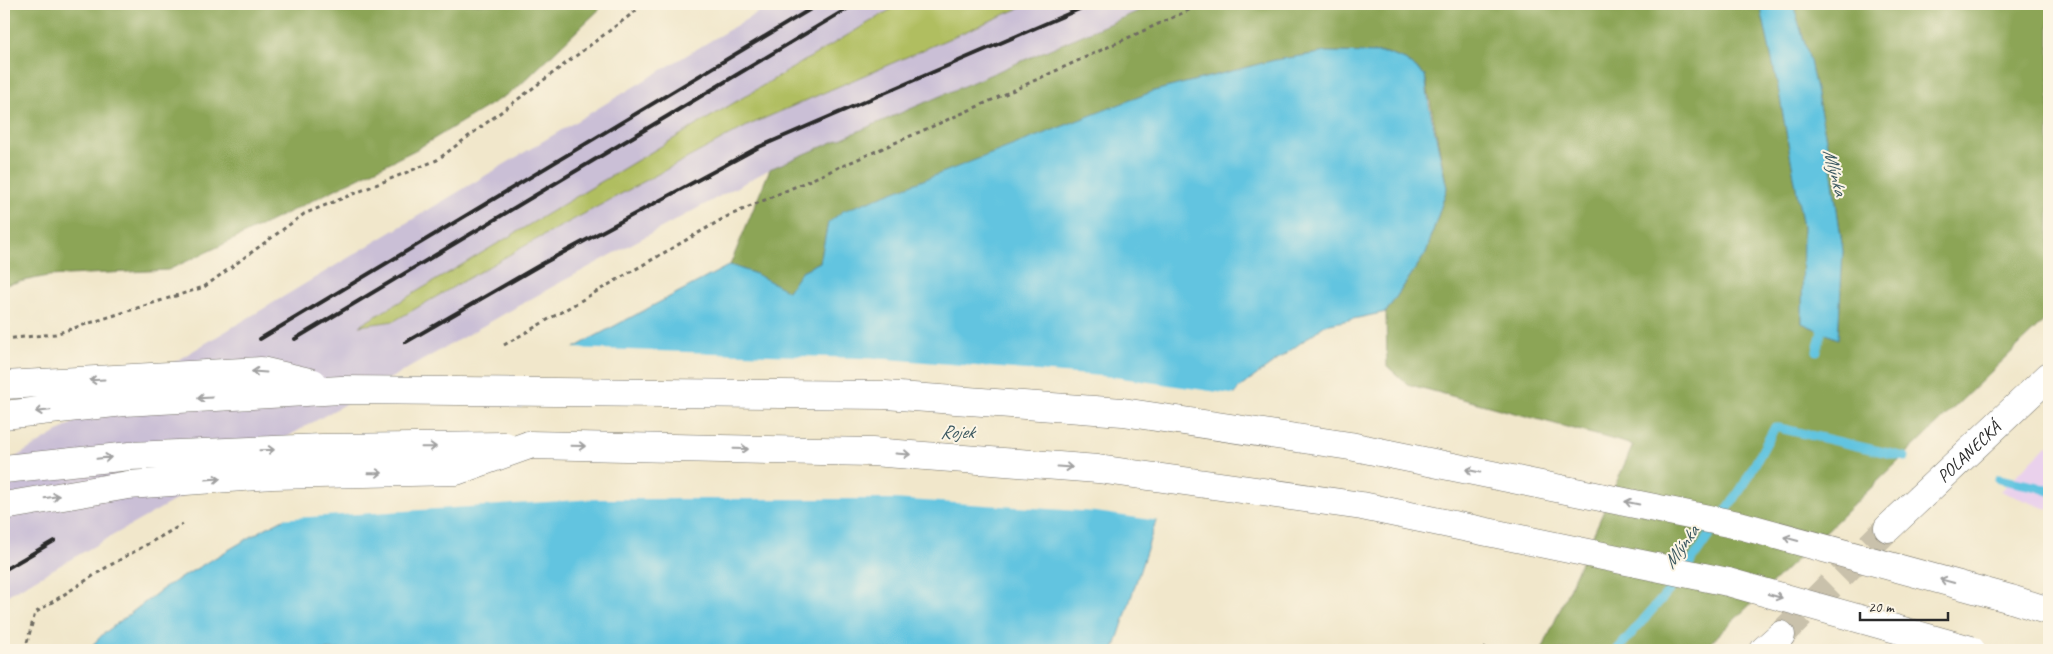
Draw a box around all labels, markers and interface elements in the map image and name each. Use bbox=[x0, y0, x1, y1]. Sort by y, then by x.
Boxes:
water label: Mlýnka bbox=[1817, 146, 1853, 200]
one-way arrow bbox=[252, 367, 268, 376]
one-way arrow bbox=[89, 375, 105, 384]
one-way arrow bbox=[197, 393, 213, 402]
one-way arrow bbox=[35, 406, 51, 416]
street label: POLANECKÁ bbox=[1932, 415, 2007, 487]
water label: Rojek bbox=[940, 420, 977, 444]
one-way arrow bbox=[570, 441, 586, 451]
one-way arrow bbox=[420, 442, 437, 452]
one-way arrow bbox=[732, 445, 748, 454]
one-way arrow bbox=[258, 446, 274, 455]
one-way arrow bbox=[895, 450, 911, 459]
one-way arrow bbox=[96, 453, 112, 463]
one-way arrow bbox=[1057, 462, 1073, 472]
one-way arrow bbox=[1465, 466, 1481, 475]
one-way arrow bbox=[367, 468, 383, 478]
one-way arrow bbox=[205, 474, 221, 483]
one-way arrow bbox=[43, 491, 59, 501]
one-way arrow bbox=[1624, 498, 1640, 508]
water label: Mlýnka bbox=[1658, 519, 1705, 573]
one-way arrow bbox=[1783, 533, 1799, 543]
one-way arrow bbox=[1940, 576, 1956, 586]
scale bar bbox=[1860, 589, 1948, 621]
one-way arrow bbox=[1766, 591, 1782, 601]
text: 20 m bbox=[1868, 598, 1895, 617]

